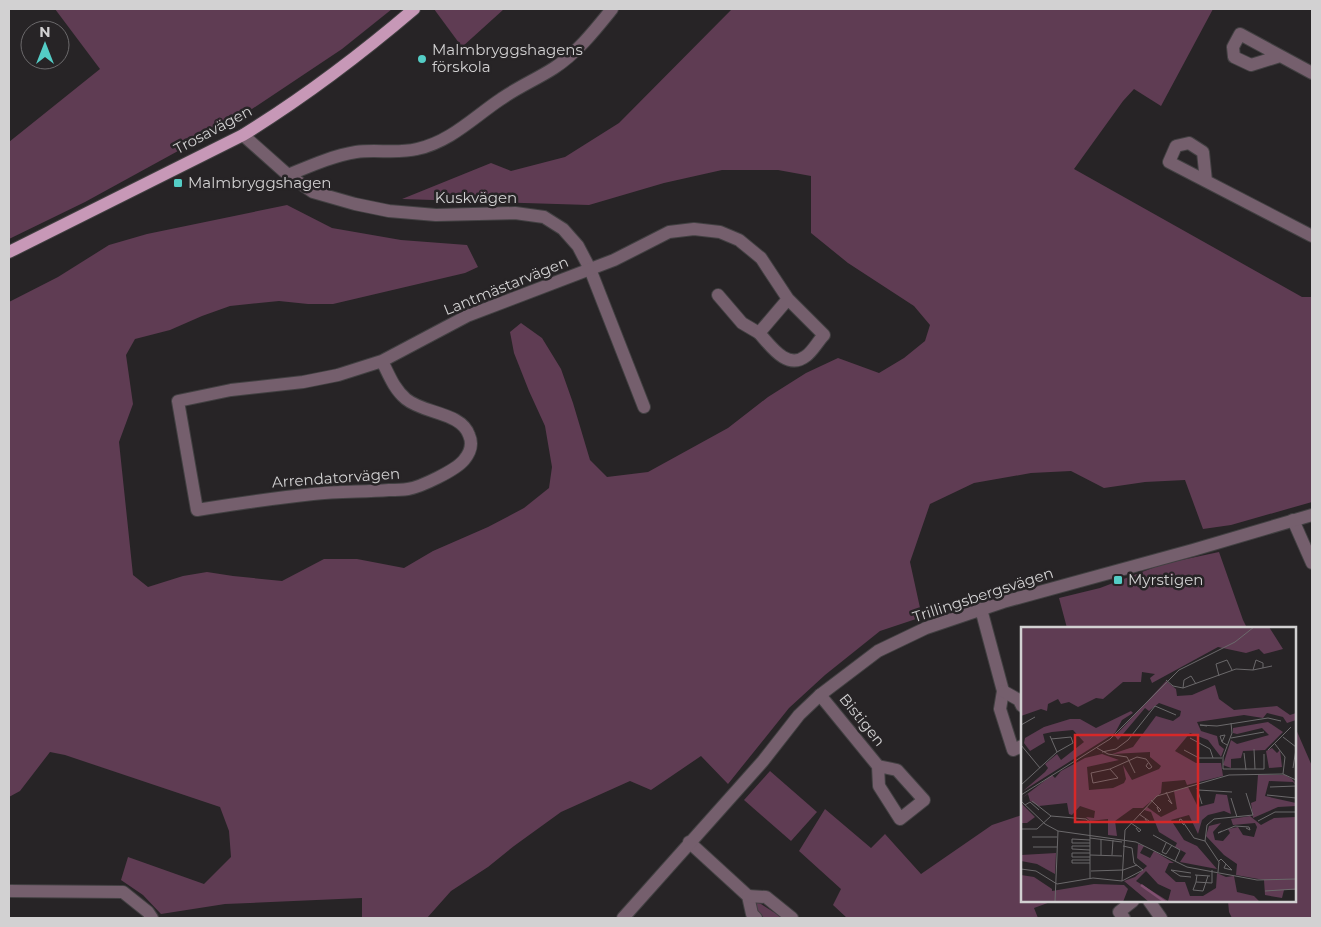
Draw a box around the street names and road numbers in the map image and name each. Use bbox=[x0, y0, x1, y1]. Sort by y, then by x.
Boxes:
street label: Trosavägen bbox=[170, 101, 255, 158]
street label: Kuskvägen bbox=[435, 188, 517, 207]
street label: Lantmästarvägen bbox=[441, 252, 571, 319]
street label: Arrendatorvägen bbox=[271, 464, 401, 491]
street label: Trillingsbergsvägen bbox=[910, 563, 1056, 626]
street label: Bistigen bbox=[835, 690, 889, 750]

